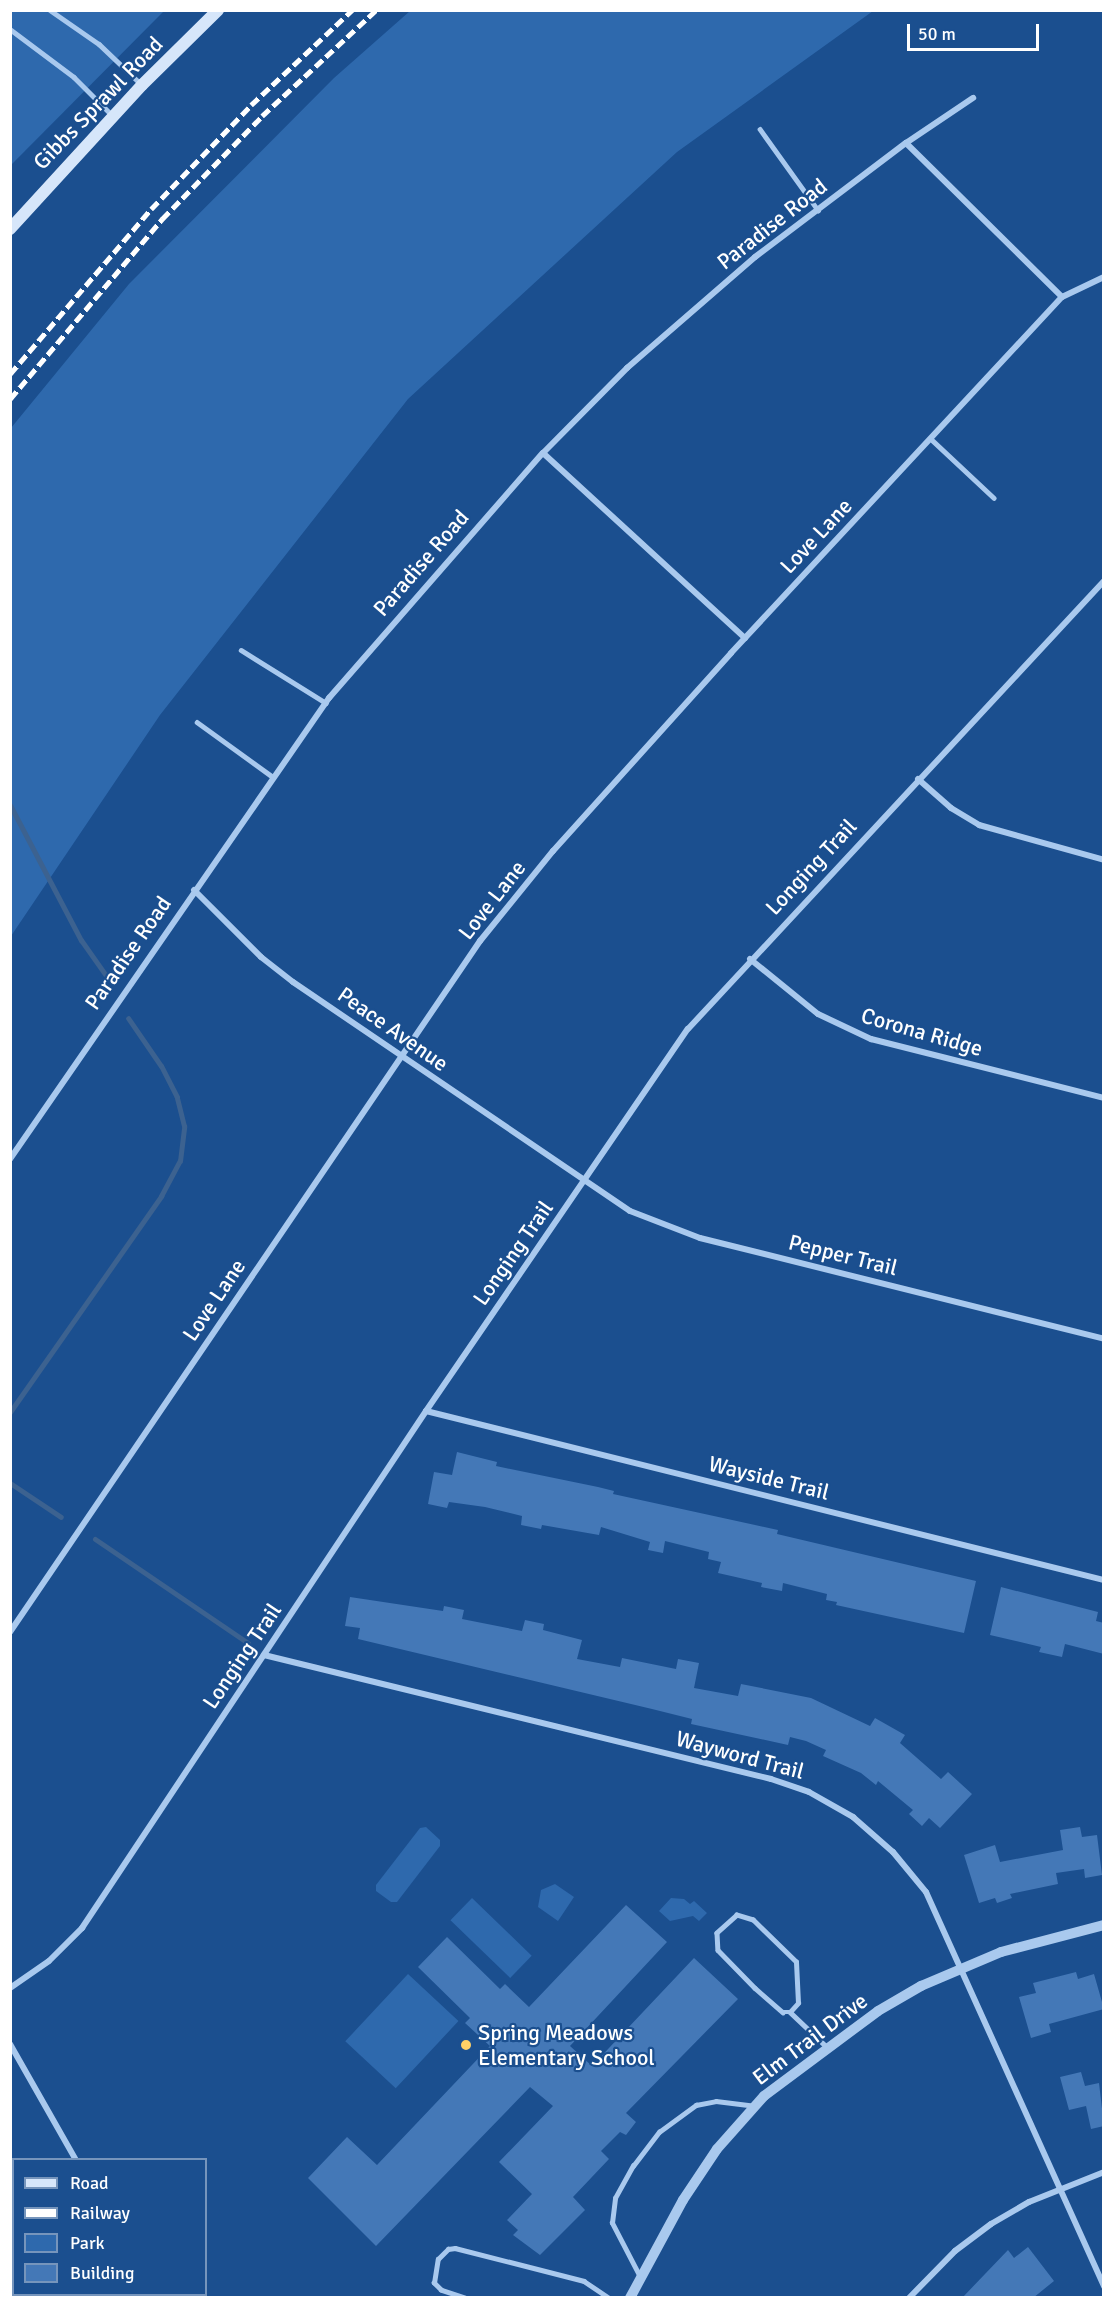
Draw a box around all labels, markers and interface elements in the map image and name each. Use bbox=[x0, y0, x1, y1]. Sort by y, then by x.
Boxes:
scale bar bbox=[910, 12, 1042, 50]
text: 50 m bbox=[918, 23, 956, 45]
street label: Gibbs Sprawl Road bbox=[28, 31, 168, 175]
street label: Paradise Road bbox=[712, 173, 832, 275]
street label: Love Lane bbox=[775, 493, 857, 579]
street label: Paradise Road bbox=[368, 504, 474, 622]
street label: Longing Trail bbox=[760, 814, 862, 920]
street label: Love Lane bbox=[453, 855, 531, 945]
street label: Paradise Road bbox=[79, 891, 177, 1015]
street label: Peace Avenue bbox=[333, 981, 453, 1077]
street label: Corona Ridge bbox=[858, 1002, 986, 1062]
street label: Longing Trail bbox=[467, 1196, 559, 1310]
street label: Pepper Trail bbox=[786, 1229, 900, 1281]
street label: Love Lane bbox=[177, 1254, 251, 1346]
street label: Wayside Trail bbox=[706, 1450, 832, 1506]
street label: Longing Trail bbox=[197, 1598, 287, 1714]
street label: Wayword Trail bbox=[673, 1725, 807, 1785]
street label: Elm Trail Drive bbox=[747, 1987, 873, 2091]
place label: Spring Meadows Elementary School bbox=[478, 2019, 655, 2070]
marker: Spring Meadows Elementary School bbox=[459, 2038, 473, 2052]
legend bbox=[12, 2158, 207, 2296]
text: Road bbox=[70, 2172, 109, 2194]
text: Railway bbox=[70, 2202, 130, 2224]
text: Park bbox=[70, 2232, 105, 2254]
text: Building bbox=[70, 2262, 134, 2284]

